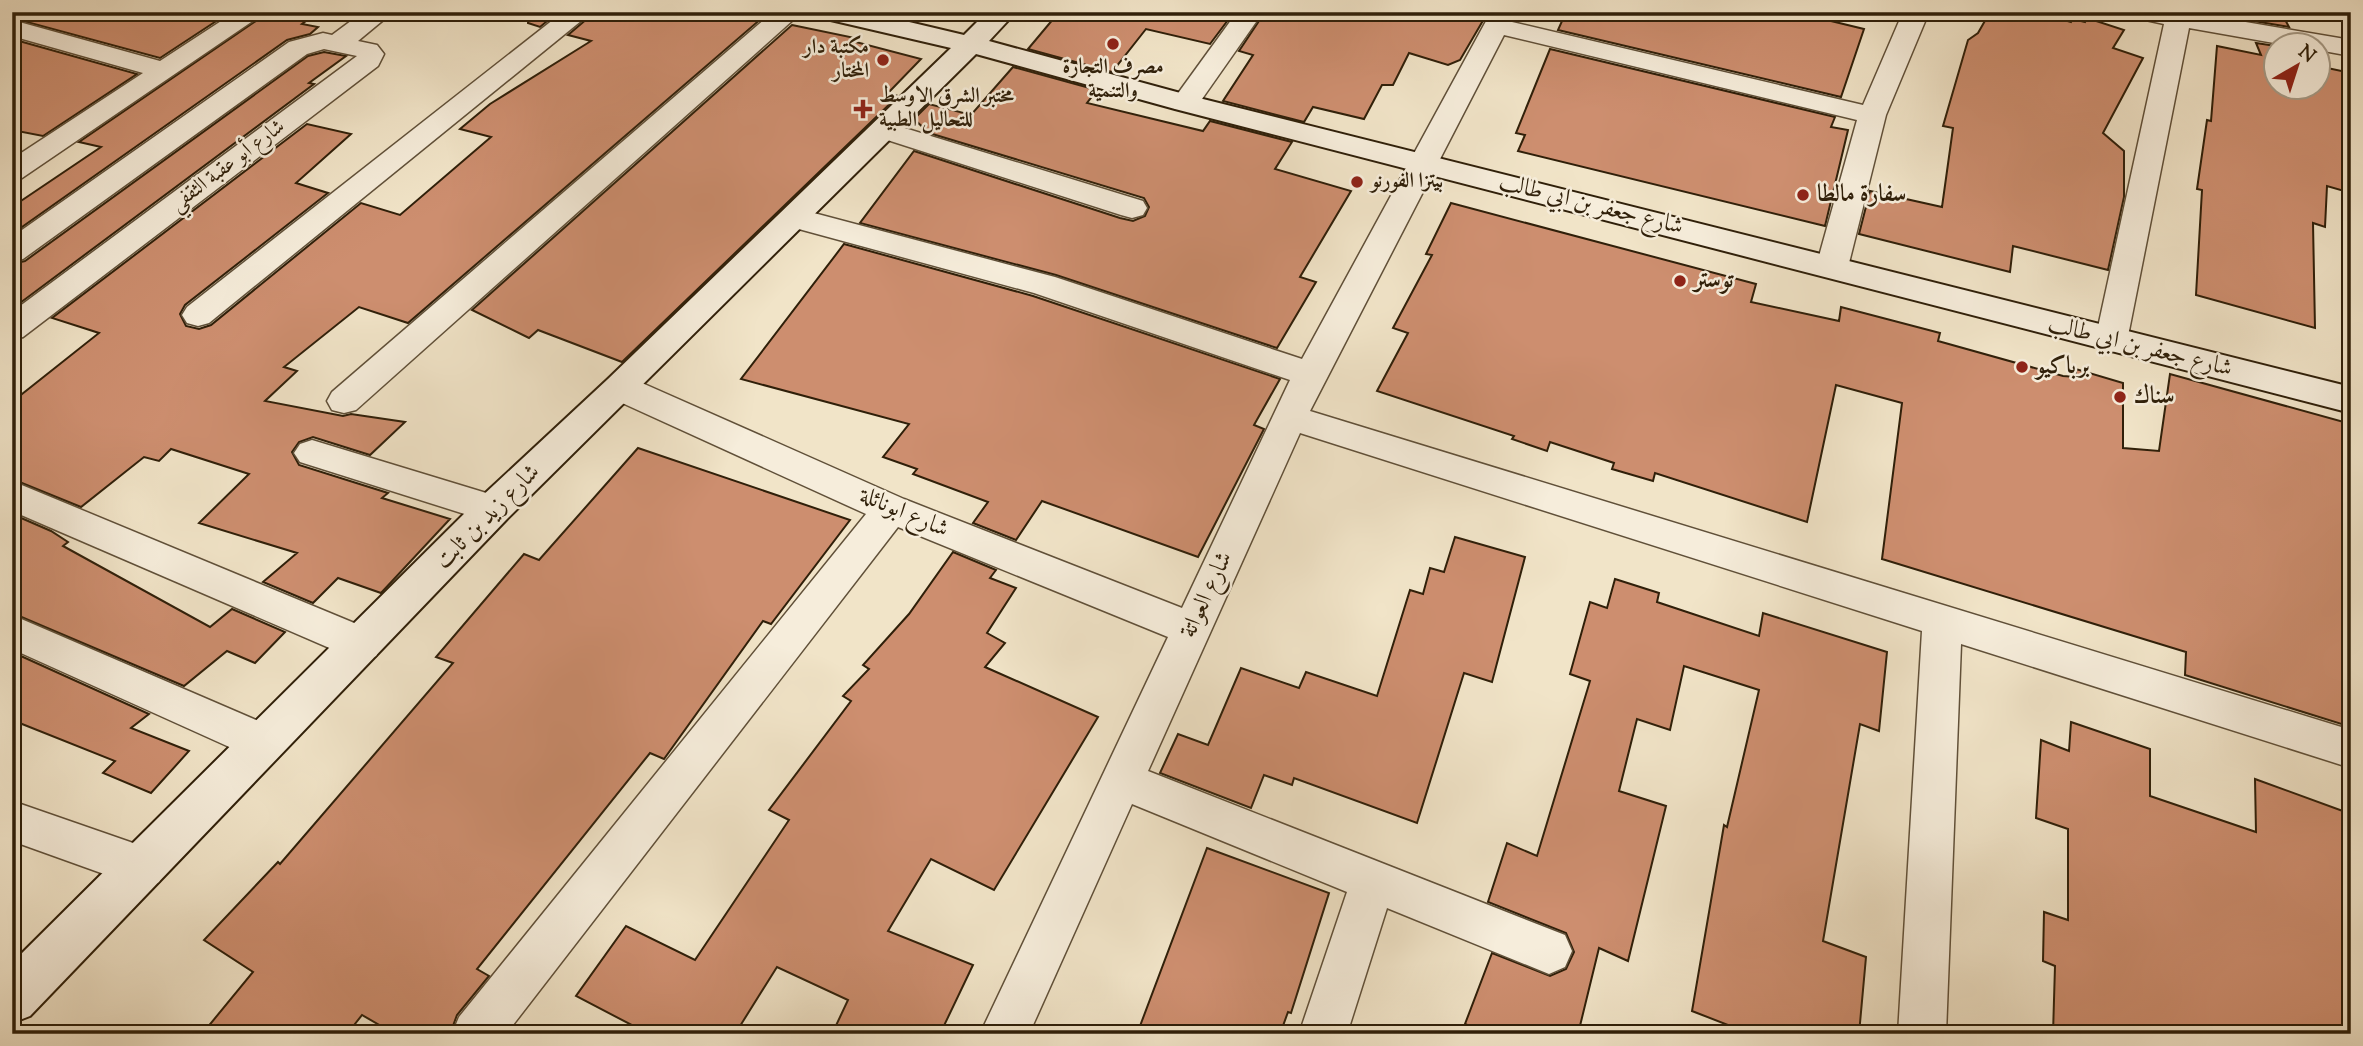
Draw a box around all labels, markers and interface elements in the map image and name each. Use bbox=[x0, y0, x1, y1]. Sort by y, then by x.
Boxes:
north arrow bbox=[2262, 32, 2332, 102]
place label: مكتبة دار المختار bbox=[801, 33, 869, 87]
marker: مصرف التجارة والتنمية bbox=[1105, 36, 1121, 52]
text: N bbox=[2292, 39, 2321, 70]
marker: مكتبة دار المختار bbox=[875, 52, 891, 68]
place label: مصرف التجارة والتنمية bbox=[1062, 53, 1164, 107]
place label: مختبر الشرق الاوسط للتحاليل الطبية bbox=[879, 82, 1015, 136]
marker: مختبر الشرق الاوسط للتحاليل الطبية bbox=[853, 99, 873, 119]
street label: شارع أبو عقبة الثقفي bbox=[163, 111, 294, 222]
street label: شارع جعفر بن ابي طالب bbox=[1495, 166, 1687, 245]
place label: بيتزا الفورنو bbox=[1369, 167, 1443, 197]
marker: بيتزا الفورنو bbox=[1349, 174, 1365, 190]
place label: سفارة مالطا bbox=[1817, 178, 1907, 212]
marker: سفارة مالطا bbox=[1795, 187, 1811, 203]
place label: توستر bbox=[1691, 264, 1735, 298]
marker: توستر bbox=[1672, 273, 1688, 289]
street label: شارع جعفر بن ابي طالب bbox=[2044, 308, 2236, 387]
place label: برباكيو bbox=[2033, 350, 2090, 384]
marker: برباكيو bbox=[2014, 359, 2030, 375]
place label: سناك bbox=[2134, 380, 2175, 414]
marker: سناك bbox=[2112, 389, 2128, 405]
street label: شارع زيد بن ثابت bbox=[428, 457, 549, 578]
street label: شارع ابونائلة bbox=[853, 479, 954, 548]
street label: شارع العواتة bbox=[1172, 546, 1243, 644]

